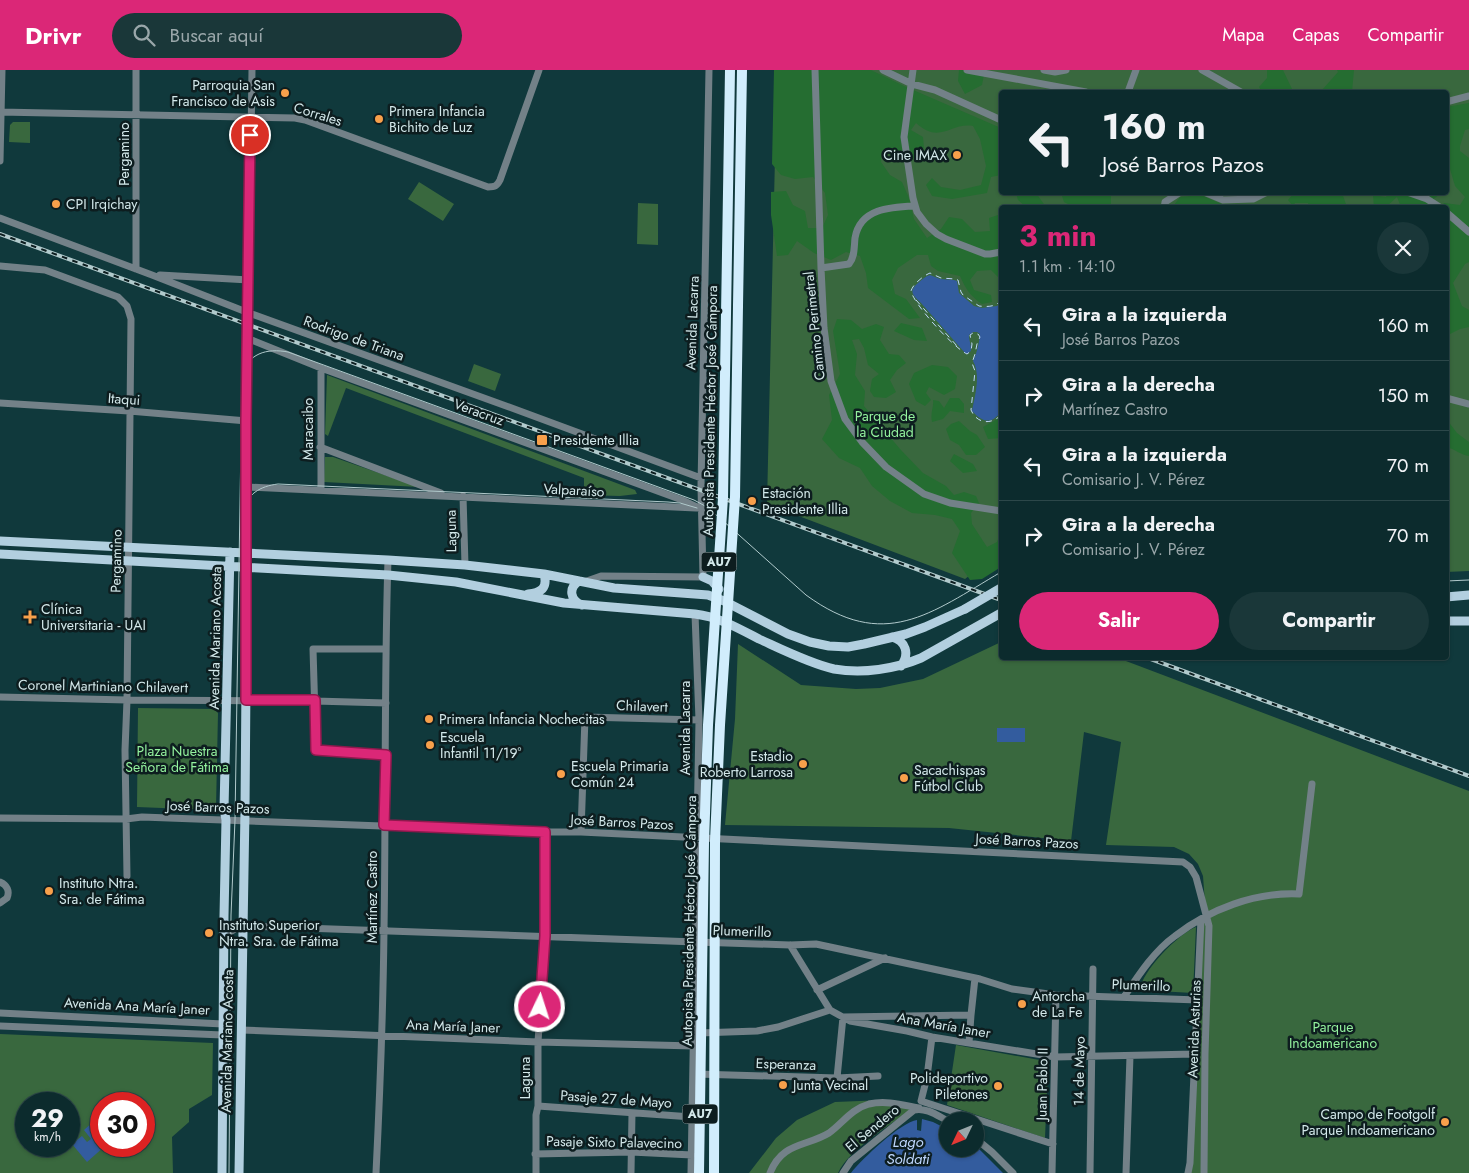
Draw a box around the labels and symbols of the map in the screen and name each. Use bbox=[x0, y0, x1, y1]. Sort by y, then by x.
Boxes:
place label: Parroquia San Francisco de Asis bbox=[171, 75, 275, 111]
marker: Parroquia San Francisco de Asis bbox=[279, 87, 291, 99]
street label: Corrales bbox=[291, 97, 345, 131]
place label: Primera Infancia Bichito de Luz bbox=[389, 101, 485, 137]
marker: Primera Infancia Bichito de Luz bbox=[373, 113, 385, 125]
pin bbox=[229, 114, 271, 156]
street label: Pergamino bbox=[114, 122, 134, 186]
place label: Cine IMAX bbox=[883, 145, 947, 165]
marker: Cine IMAX bbox=[951, 149, 963, 161]
place label: CPI Irqichay bbox=[66, 194, 138, 214]
marker: CPI Irqichay bbox=[50, 198, 62, 210]
street label: Camino Perimetral bbox=[798, 271, 830, 381]
street label: Avenida Lacarra bbox=[680, 275, 704, 371]
street label: Autopista Presidente Héctor José Cámpora bbox=[698, 285, 722, 537]
street label: Rodrigo de Triana bbox=[301, 311, 407, 365]
street label: Itaqui bbox=[107, 388, 141, 410]
street label: Veracruz bbox=[451, 394, 507, 431]
street label: Maracaibo bbox=[298, 398, 318, 460]
park label: Parque de la Ciudad bbox=[855, 406, 915, 442]
place label: Presidente Illia bbox=[553, 430, 639, 450]
marker: Presidente Illia bbox=[535, 433, 549, 447]
street label: Valparaíso bbox=[543, 478, 605, 502]
place label: Estación Presidente Illia bbox=[762, 483, 848, 519]
marker: Estación Presidente Illia bbox=[746, 495, 758, 507]
street label: Laguna bbox=[441, 510, 461, 552]
street label: Pergamino bbox=[105, 529, 127, 593]
road number: AU7 bbox=[702, 552, 736, 572]
street label: Avenida Mariano Acosta bbox=[204, 566, 226, 710]
place label: Clínica Universitaria - UAI bbox=[41, 599, 146, 635]
marker: Clínica Universitaria - UAI bbox=[23, 610, 37, 624]
street label: Coronel Martiniano Chilavert bbox=[18, 675, 189, 697]
street label: Avenida Lacarra bbox=[675, 681, 695, 775]
street label: Chilavert bbox=[616, 695, 669, 717]
place label: Primera Infancia Nochecitas bbox=[439, 709, 605, 729]
marker: Primera Infancia Nochecitas bbox=[423, 713, 435, 725]
place label: Escuela Infantil 11/19° bbox=[440, 727, 521, 763]
marker: Escuela Infantil 11/19° bbox=[424, 739, 436, 751]
park label: Plaza Nuestra Señora de Fátima bbox=[125, 741, 229, 777]
place label: Estadio Roberto Larrosa bbox=[700, 746, 793, 782]
place label: Escuela Primaria Común 24 bbox=[571, 756, 668, 792]
marker: Estadio Roberto Larrosa bbox=[797, 758, 809, 770]
place label: Sacachispas Fútbol Club bbox=[914, 760, 986, 796]
marker: Escuela Primaria Común 24 bbox=[555, 768, 567, 780]
marker: Sacachispas Fútbol Club bbox=[898, 772, 910, 784]
street label: José Barros Pazos bbox=[164, 795, 270, 819]
street label: Autopista Presidente Héctor José Cámpora bbox=[677, 795, 701, 1047]
street label: José Barros Pazos bbox=[568, 809, 674, 835]
street label: José Barros Pazos bbox=[973, 828, 1079, 854]
street label: Martínez Castro bbox=[362, 850, 382, 943]
place label: Instituto Ntra. Sra. de Fátima bbox=[59, 873, 144, 909]
marker: Instituto Ntra. Sra. de Fátima bbox=[43, 885, 55, 897]
place label: Instituto Superior Ntra. Sra. de Fátima bbox=[219, 915, 339, 951]
street label: Plumerillo bbox=[712, 920, 772, 942]
marker: Instituto Superior Ntra. Sra. de Fátima bbox=[203, 927, 215, 939]
street label: Avenida Mariano Acosta bbox=[216, 969, 238, 1113]
street label: Plumerillo bbox=[1111, 974, 1171, 996]
street label: Avenida Asturias bbox=[1182, 979, 1206, 1078]
position arrow bbox=[513, 980, 565, 1032]
place label: Antorcha de La Fe bbox=[1032, 986, 1085, 1022]
street label: Avenida Ana María Janer bbox=[64, 992, 211, 1020]
marker: Antorcha de La Fe bbox=[1016, 998, 1028, 1010]
street label: Ana María Janer bbox=[896, 1007, 992, 1043]
street label: Ana María Janer bbox=[405, 1014, 501, 1038]
park label: Parque Indoamericano bbox=[1289, 1017, 1377, 1053]
street label: 14 de Mayo bbox=[1068, 1036, 1090, 1106]
street label: Juan Pablo II bbox=[1031, 1047, 1053, 1123]
street label: Esperanza bbox=[755, 1053, 817, 1075]
street label: Laguna bbox=[515, 1057, 535, 1099]
place label: Polideportivo Piletones bbox=[910, 1068, 988, 1104]
place label: Junta Vecinal bbox=[791, 1075, 868, 1095]
marker: Junta Vecinal bbox=[777, 1079, 789, 1091]
marker: Polideportivo Piletones bbox=[992, 1080, 1004, 1092]
street label: Pasaje 27 de Mayo bbox=[560, 1085, 673, 1113]
speed limit sign: 30 bbox=[90, 1092, 155, 1157]
street label: El Sendero bbox=[841, 1099, 904, 1156]
road number: AU7 bbox=[682, 1104, 718, 1124]
place label: Campo de Footgolf Parque Indoamericano bbox=[1302, 1104, 1436, 1140]
north arrow bbox=[939, 1112, 984, 1158]
marker: Campo de Footgolf Parque Indoamericano bbox=[1439, 1116, 1451, 1128]
street label: Pasaje Sixto Palavecino bbox=[546, 1131, 683, 1153]
water label: Lago Soldati bbox=[886, 1131, 930, 1170]

